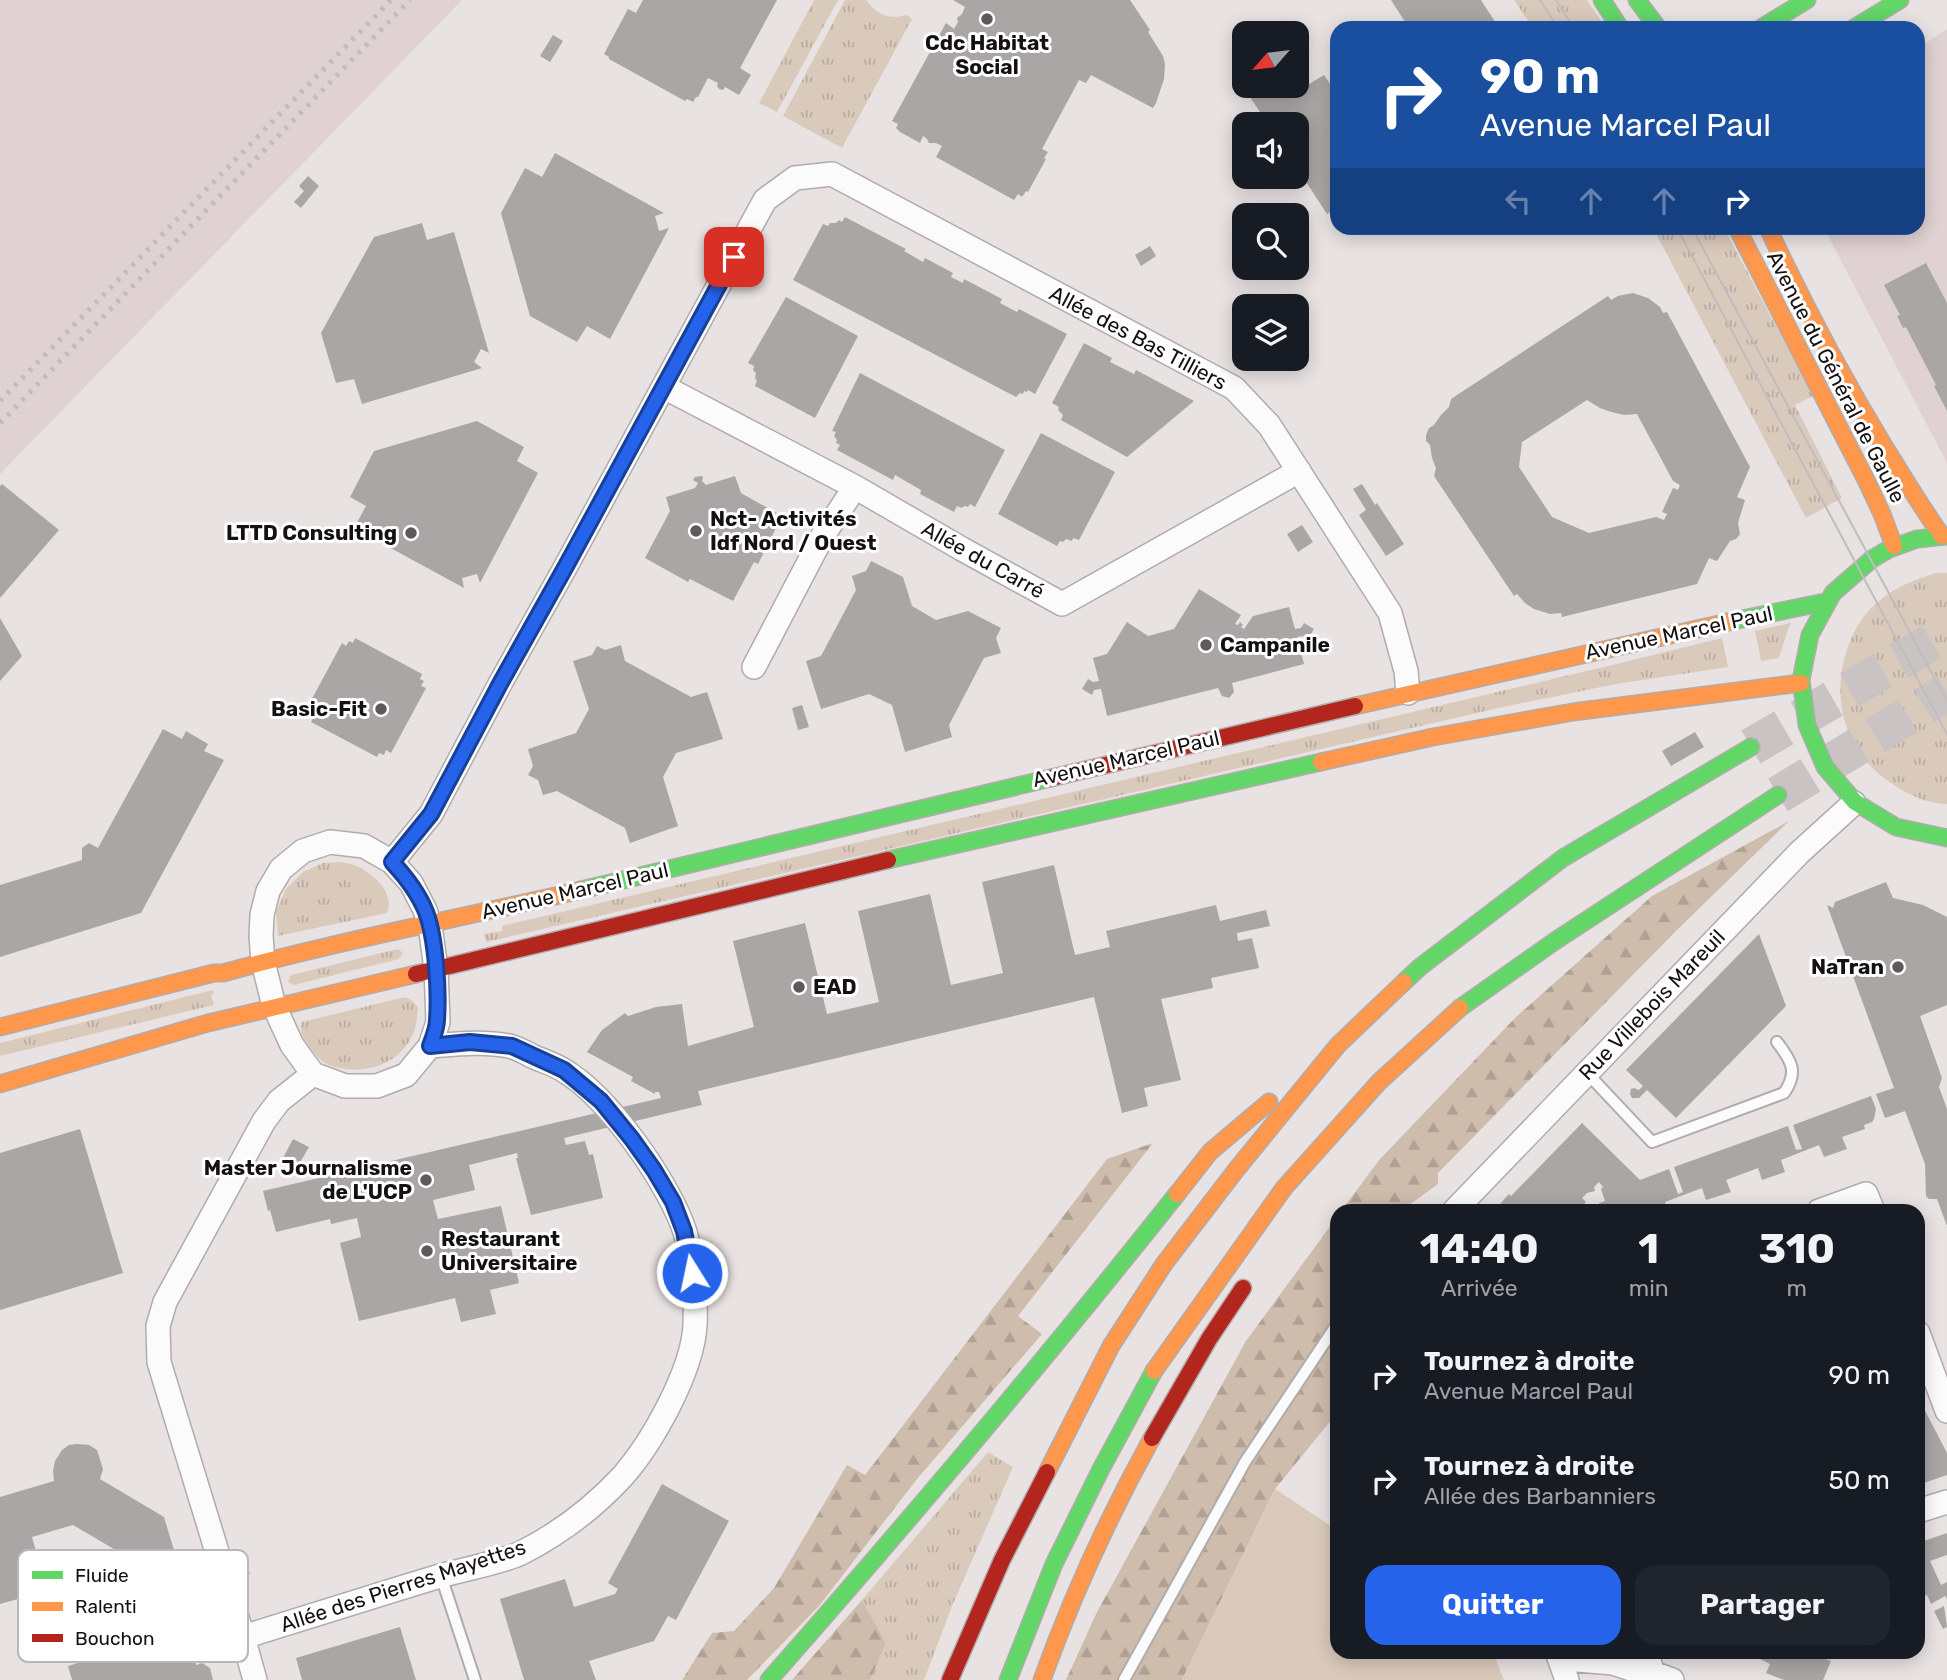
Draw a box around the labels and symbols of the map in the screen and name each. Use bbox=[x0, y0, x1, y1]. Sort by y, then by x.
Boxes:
marker: Cdc Habitat Social bbox=[979, 11, 995, 27]
north arrow bbox=[1232, 21, 1309, 98]
place label: Cdc Habitat Social bbox=[925, 30, 1049, 79]
pin bbox=[704, 227, 764, 287]
street label: Avenue du Général de Gaulle bbox=[1762, 247, 1911, 507]
street label: Allée des Bas Tilliers bbox=[1045, 280, 1231, 395]
place label: Nct- Activités Idf Nord / Ouest bbox=[710, 506, 877, 555]
street label: Allée du Carré bbox=[918, 516, 1049, 604]
place label: LTTD Consulting bbox=[226, 520, 397, 545]
marker: Nct- Activités Idf Nord / Ouest bbox=[688, 523, 704, 539]
marker: LTTD Consulting bbox=[403, 525, 419, 541]
street label: Avenue Marcel Paul bbox=[1583, 600, 1775, 665]
place label: Campanile bbox=[1220, 632, 1330, 657]
marker: Campanile bbox=[1198, 637, 1214, 653]
place label: Basic-Fit bbox=[271, 696, 367, 721]
marker: Basic-Fit bbox=[373, 701, 389, 717]
street label: Avenue Marcel Paul bbox=[1030, 725, 1222, 792]
street label: Avenue Marcel Paul bbox=[479, 857, 671, 924]
street label: Rue Villebois Mareuil bbox=[1573, 924, 1730, 1085]
place label: NaTran bbox=[1811, 954, 1884, 979]
marker: NaTran bbox=[1890, 959, 1906, 975]
place label: EAD bbox=[813, 974, 857, 999]
marker: EAD bbox=[791, 979, 807, 995]
place label: Master Journalisme de L'UCP bbox=[204, 1155, 412, 1204]
marker: Master Journalisme de L'UCP bbox=[418, 1172, 434, 1188]
place label: Restaurant Universitaire bbox=[441, 1226, 578, 1275]
position arrow bbox=[655, 1236, 729, 1310]
marker: Restaurant Universitaire bbox=[419, 1243, 435, 1259]
street label: Allée des Pierres Mayettes bbox=[277, 1534, 529, 1637]
legend bbox=[18, 1550, 248, 1662]
text: Fluide bbox=[75, 1564, 129, 1587]
text: Ralenti bbox=[75, 1595, 137, 1618]
text: Bouchon bbox=[75, 1627, 155, 1650]

